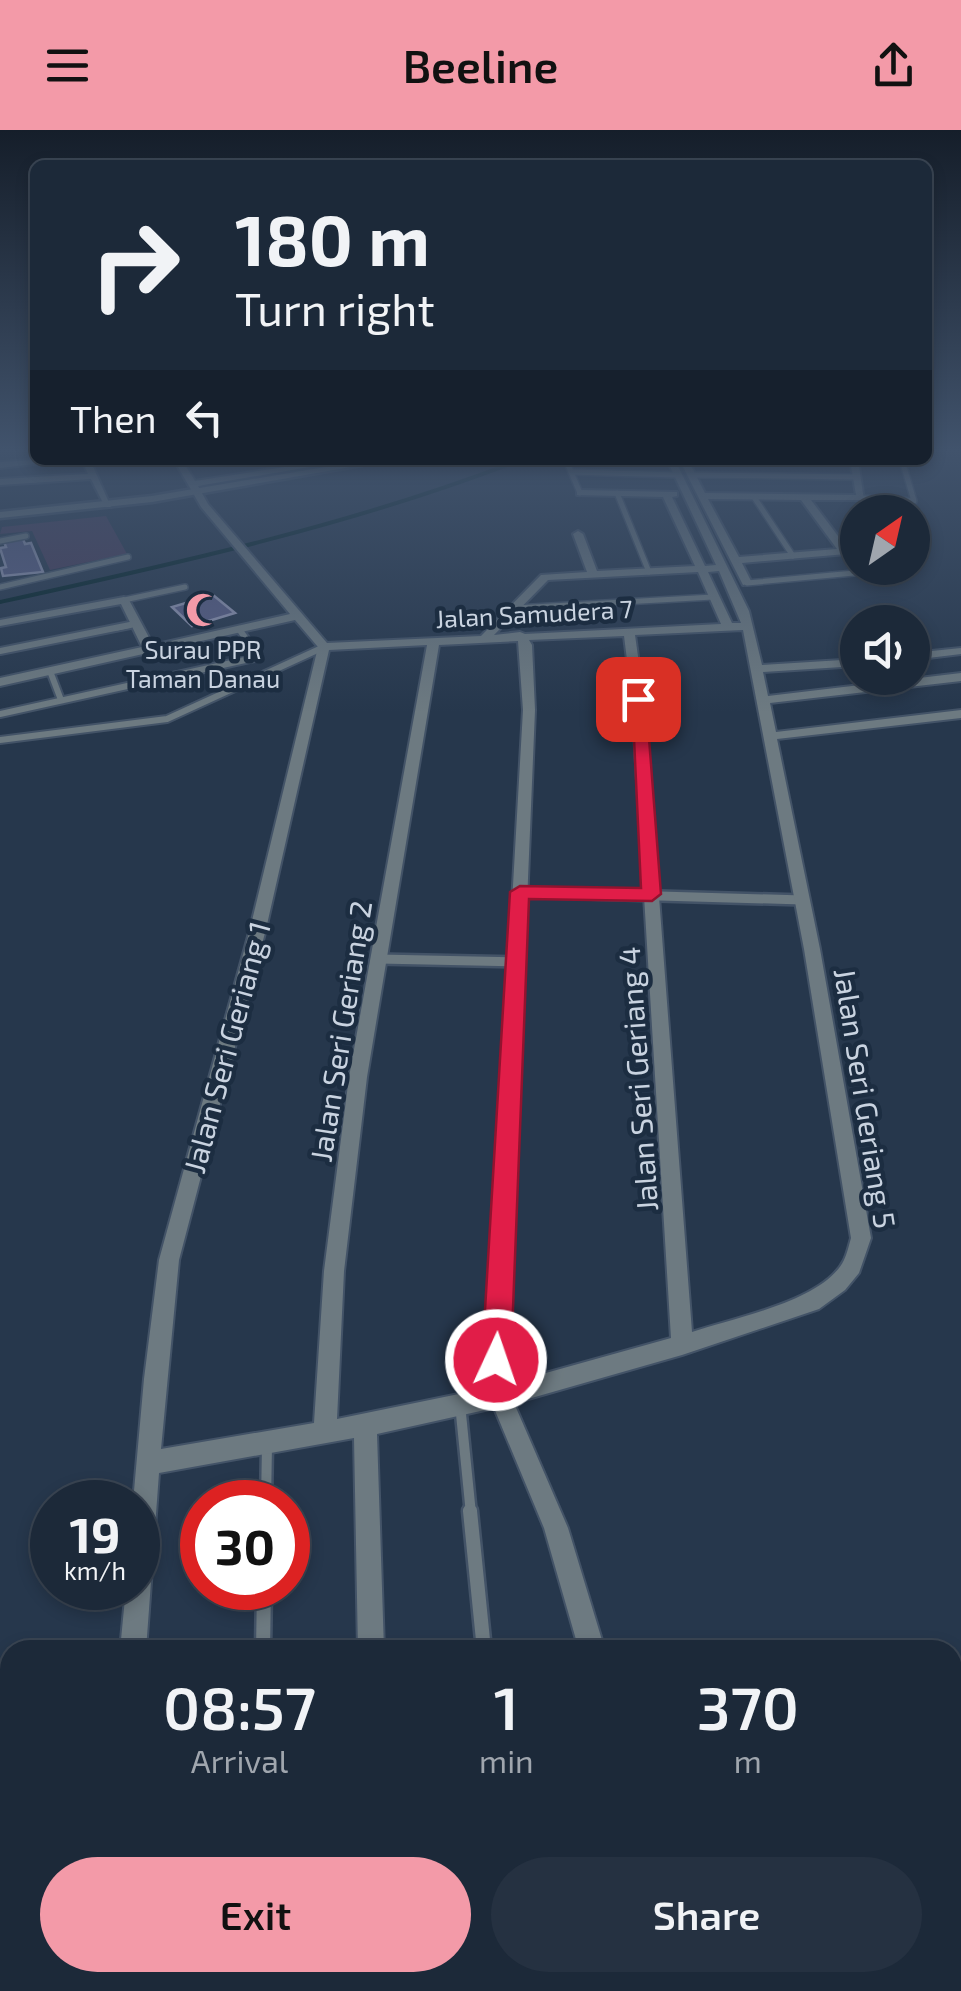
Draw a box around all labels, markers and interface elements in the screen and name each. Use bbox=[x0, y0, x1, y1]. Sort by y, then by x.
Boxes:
icon: menu bbox=[40, 38, 95, 93]
text: Beeline bbox=[403, 38, 558, 92]
icon: share bbox=[866, 38, 921, 93]
text: 180 m bbox=[235, 196, 430, 280]
icon: right bbox=[70, 200, 200, 330]
text: Turn right bbox=[235, 281, 435, 335]
icon: left bbox=[177, 390, 232, 445]
text: Then bbox=[70, 395, 157, 441]
north arrow bbox=[840, 495, 930, 585]
map controls bbox=[840, 495, 930, 695]
mosque icon: Surau PPR Taman Danau bbox=[184, 591, 222, 629]
street label: Jalan Samudera 7 bbox=[435, 593, 633, 633]
button: sound bbox=[840, 605, 930, 695]
place label: Surau PPR Taman Danau bbox=[126, 634, 280, 693]
pin bbox=[596, 657, 681, 742]
icon: arrive bbox=[611, 672, 666, 727]
street label: Jalan Seri Geriang 2 bbox=[302, 898, 378, 1164]
street label: Jalan Seri Geriang 1 bbox=[175, 917, 277, 1177]
street label: Jalan Seri Geriang 4 bbox=[610, 945, 664, 1213]
street label: Jalan Seri Geriang 5 bbox=[828, 965, 904, 1231]
position arrow bbox=[444, 1308, 548, 1412]
speed limit sign: 30 bbox=[180, 1480, 310, 1610]
text: 19 bbox=[69, 1503, 121, 1563]
text: km/h bbox=[64, 1555, 126, 1585]
text: 08:57 bbox=[163, 1670, 316, 1742]
text: 1 bbox=[494, 1670, 519, 1742]
text: 370 bbox=[697, 1670, 799, 1742]
text: Arrival bbox=[191, 1741, 288, 1779]
text: min bbox=[479, 1741, 534, 1779]
text: m bbox=[734, 1741, 762, 1779]
button: Exit bbox=[40, 1857, 471, 1972]
button: Share bbox=[491, 1857, 922, 1972]

